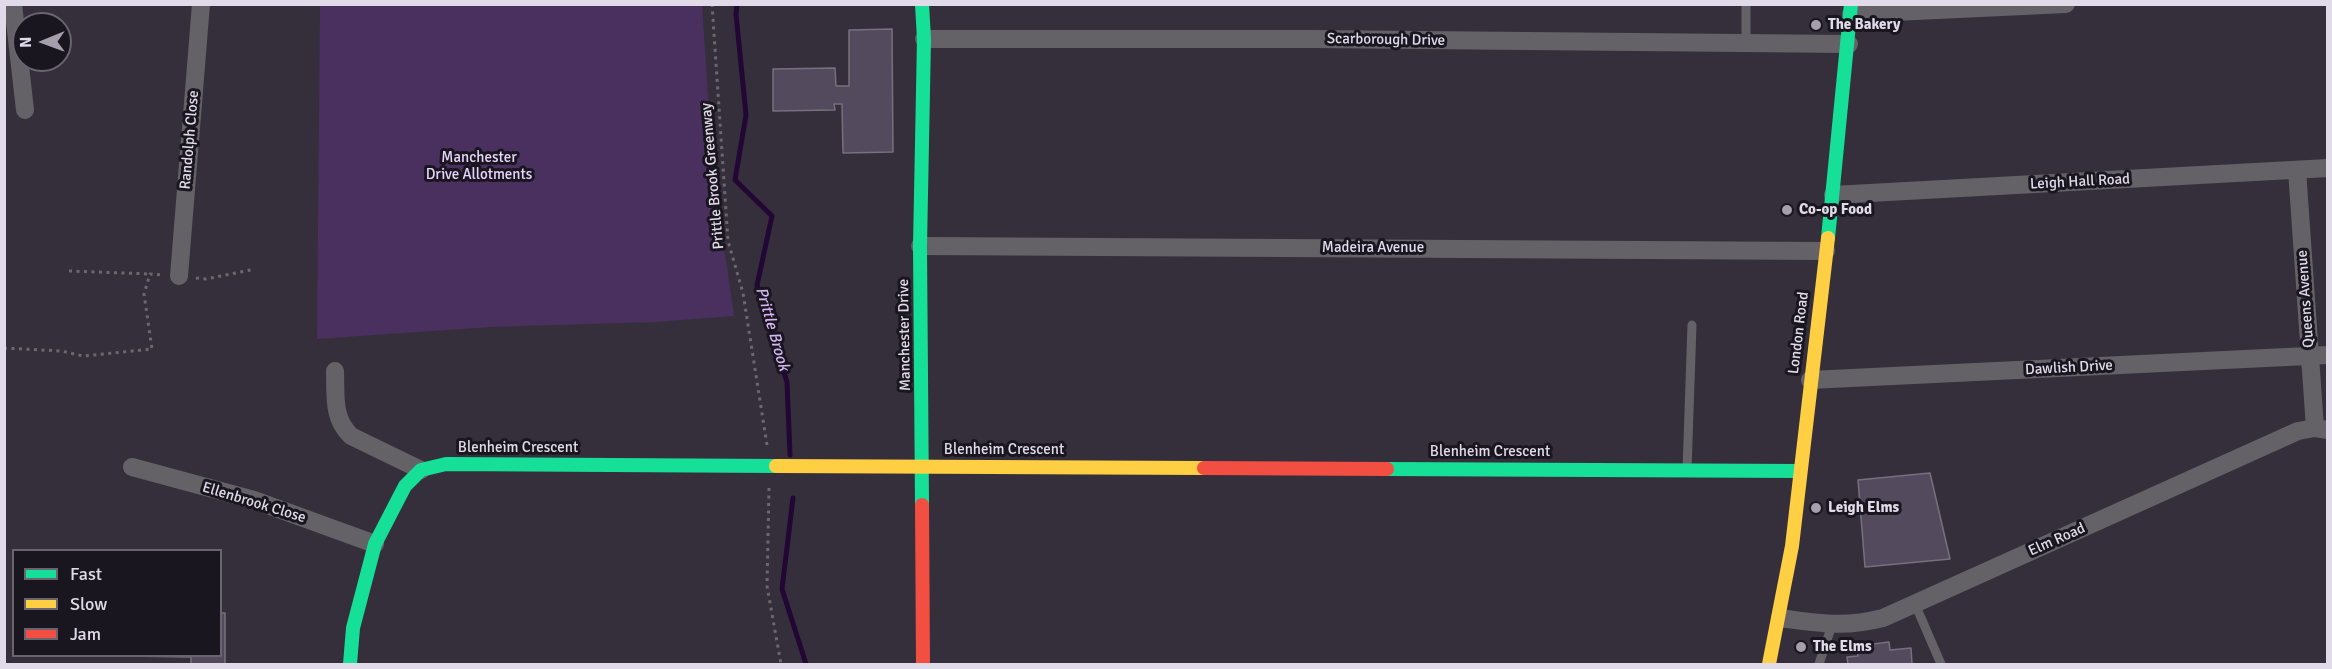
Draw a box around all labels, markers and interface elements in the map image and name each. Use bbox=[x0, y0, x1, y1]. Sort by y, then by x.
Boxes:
north arrow bbox=[12, 12, 72, 72]
place label: The Bakery bbox=[1828, 16, 1900, 34]
marker: The Bakery bbox=[1809, 18, 1823, 32]
street label: Scarborough Drive bbox=[1327, 30, 1445, 50]
text: N bbox=[16, 37, 36, 48]
street label: Randolph Close bbox=[177, 90, 203, 190]
street label: Prittle Brook Greenway bbox=[698, 102, 728, 250]
park label: Manchester Drive Allotments bbox=[426, 149, 532, 184]
street label: Leigh Hall Road bbox=[2030, 170, 2130, 194]
place label: Co-op Food bbox=[1799, 201, 1872, 219]
marker: Co-op Food bbox=[1780, 203, 1794, 217]
street label: Madeira Avenue bbox=[1322, 239, 1424, 257]
street label: Queens Avenue bbox=[2294, 250, 2318, 348]
street label: Manchester Drive bbox=[895, 279, 915, 391]
water label: Prittle Brook bbox=[751, 285, 793, 373]
street label: London Road bbox=[1785, 291, 1813, 375]
street label: Dawlish Drive bbox=[2025, 357, 2113, 379]
street label: Blenheim Crescent bbox=[458, 439, 578, 457]
street label: Blenheim Crescent bbox=[944, 441, 1064, 459]
street label: Blenheim Crescent bbox=[1430, 443, 1550, 461]
street label: Ellenbrook Close bbox=[200, 479, 308, 527]
place label: Leigh Elms bbox=[1828, 499, 1899, 517]
marker: Leigh Elms bbox=[1809, 501, 1823, 515]
street label: Elm Road bbox=[2026, 520, 2088, 560]
legend bbox=[12, 549, 222, 657]
text: Fast bbox=[70, 563, 102, 585]
text: Slow bbox=[70, 593, 107, 615]
text: Jam bbox=[70, 623, 101, 645]
place label: The Elms bbox=[1813, 638, 1872, 656]
marker: The Elms bbox=[1794, 640, 1808, 654]

